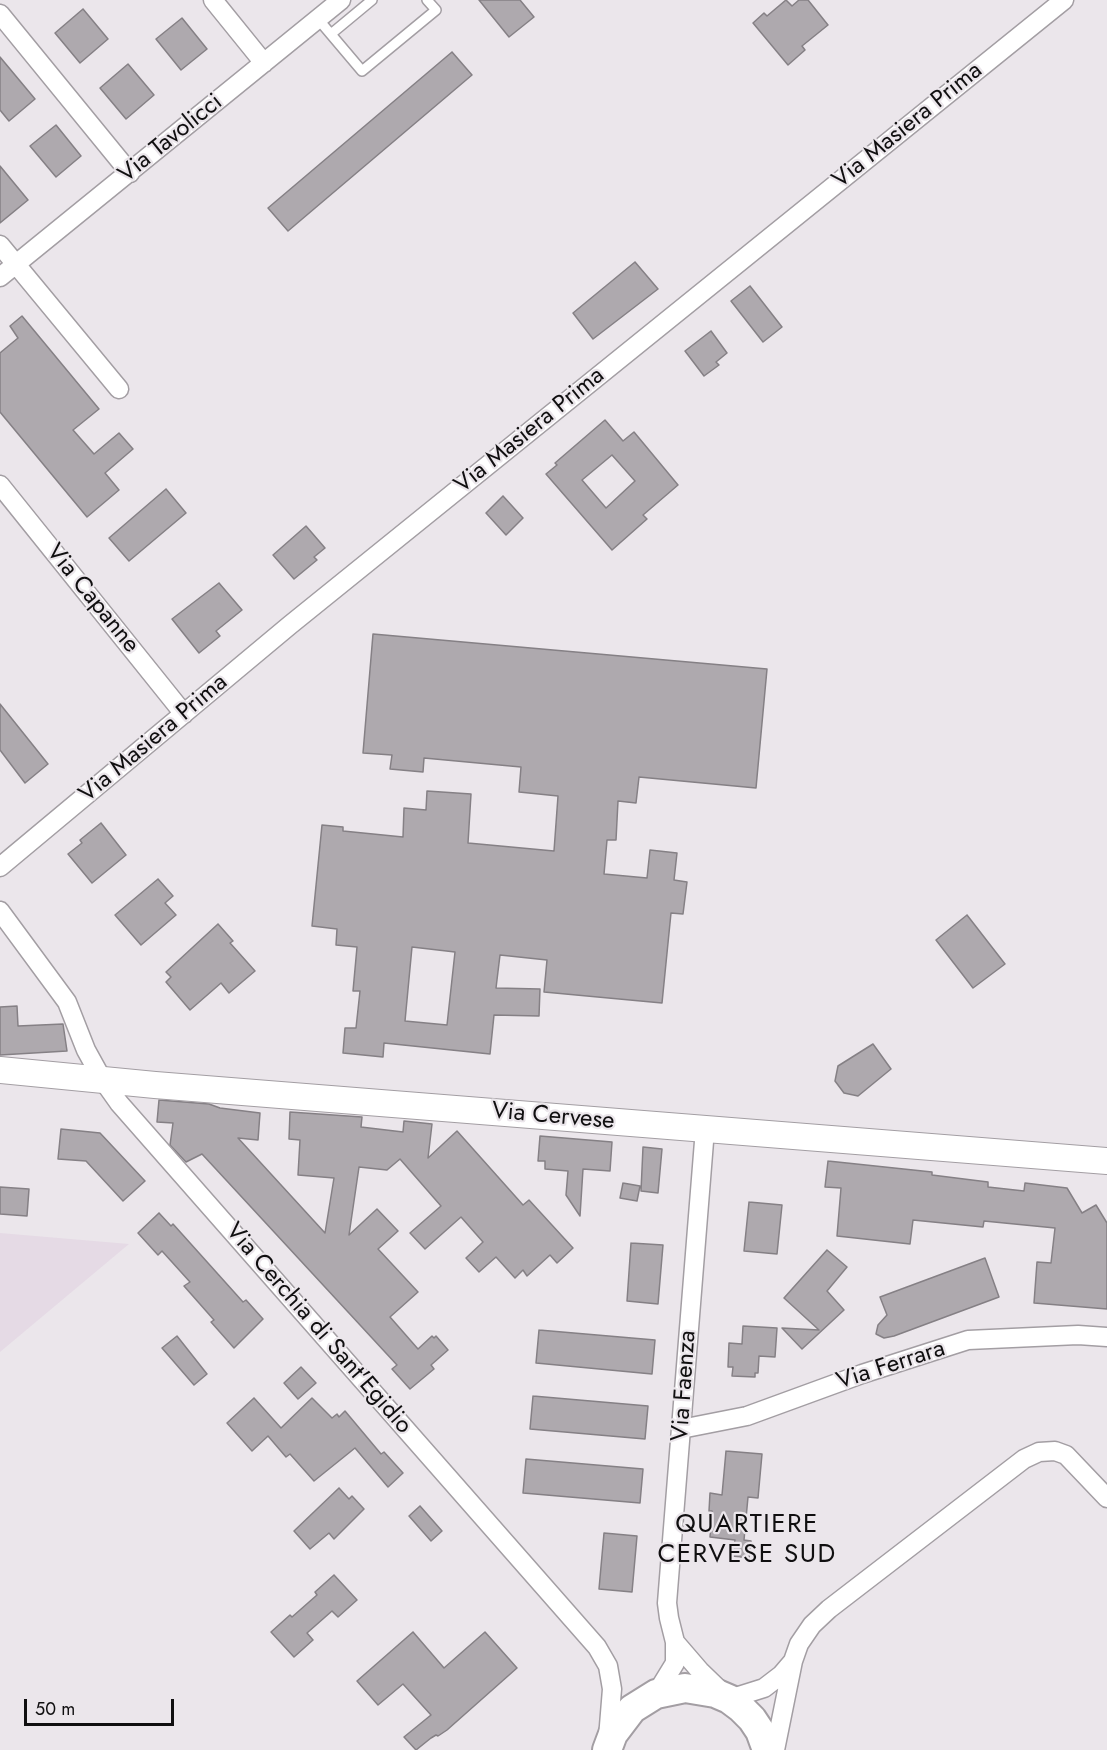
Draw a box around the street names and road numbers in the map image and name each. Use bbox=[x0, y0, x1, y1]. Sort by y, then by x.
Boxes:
street label: Via Masiera Prima bbox=[827, 57, 989, 195]
street label: Via Tavolicci bbox=[113, 88, 229, 190]
street label: Via Masiera Prima bbox=[449, 362, 611, 500]
street label: Via Capanne bbox=[39, 539, 145, 659]
street label: Via Masiera Prima bbox=[74, 669, 234, 809]
street label: Via Cervese bbox=[490, 1097, 616, 1137]
street label: Via Cerchia di Sant'Egidio bbox=[219, 1218, 417, 1440]
street label: Via Faenza bbox=[667, 1330, 703, 1442]
street label: Via Ferrara bbox=[833, 1335, 949, 1397]

